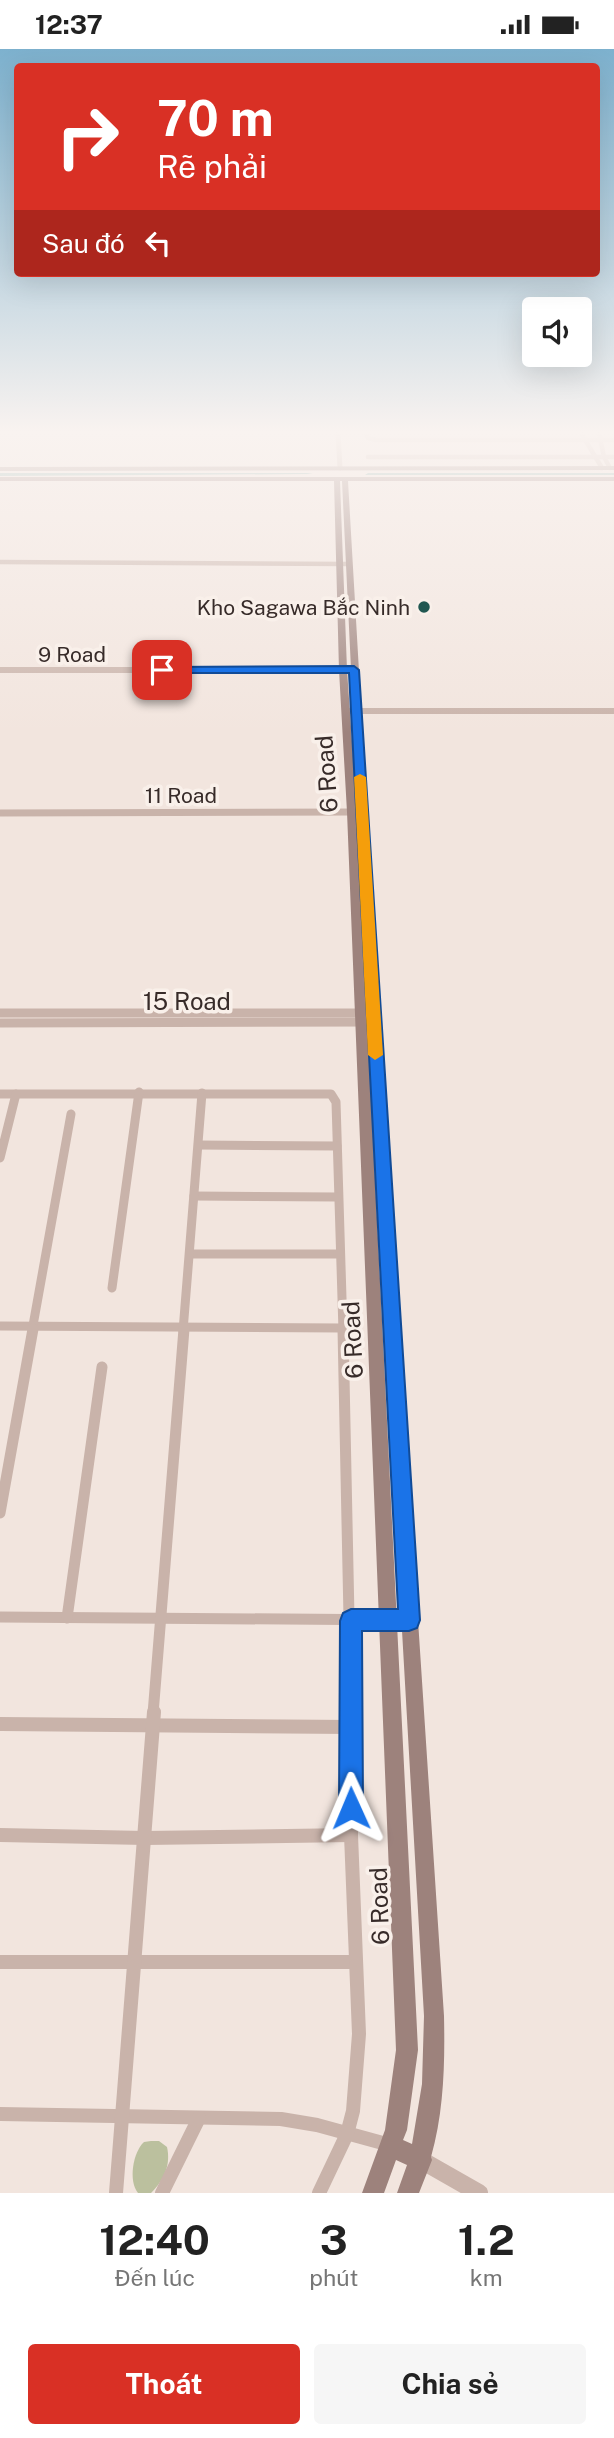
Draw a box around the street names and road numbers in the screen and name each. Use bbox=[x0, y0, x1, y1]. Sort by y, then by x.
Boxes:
street label: 9 Road bbox=[38, 642, 106, 667]
street label: 6 Road bbox=[309, 734, 343, 814]
street label: 11 Road bbox=[145, 783, 217, 808]
street label: 15 Road bbox=[143, 987, 231, 1015]
street label: 6 Road bbox=[336, 1301, 368, 1379]
street label: 6 Road bbox=[364, 1867, 394, 1945]

